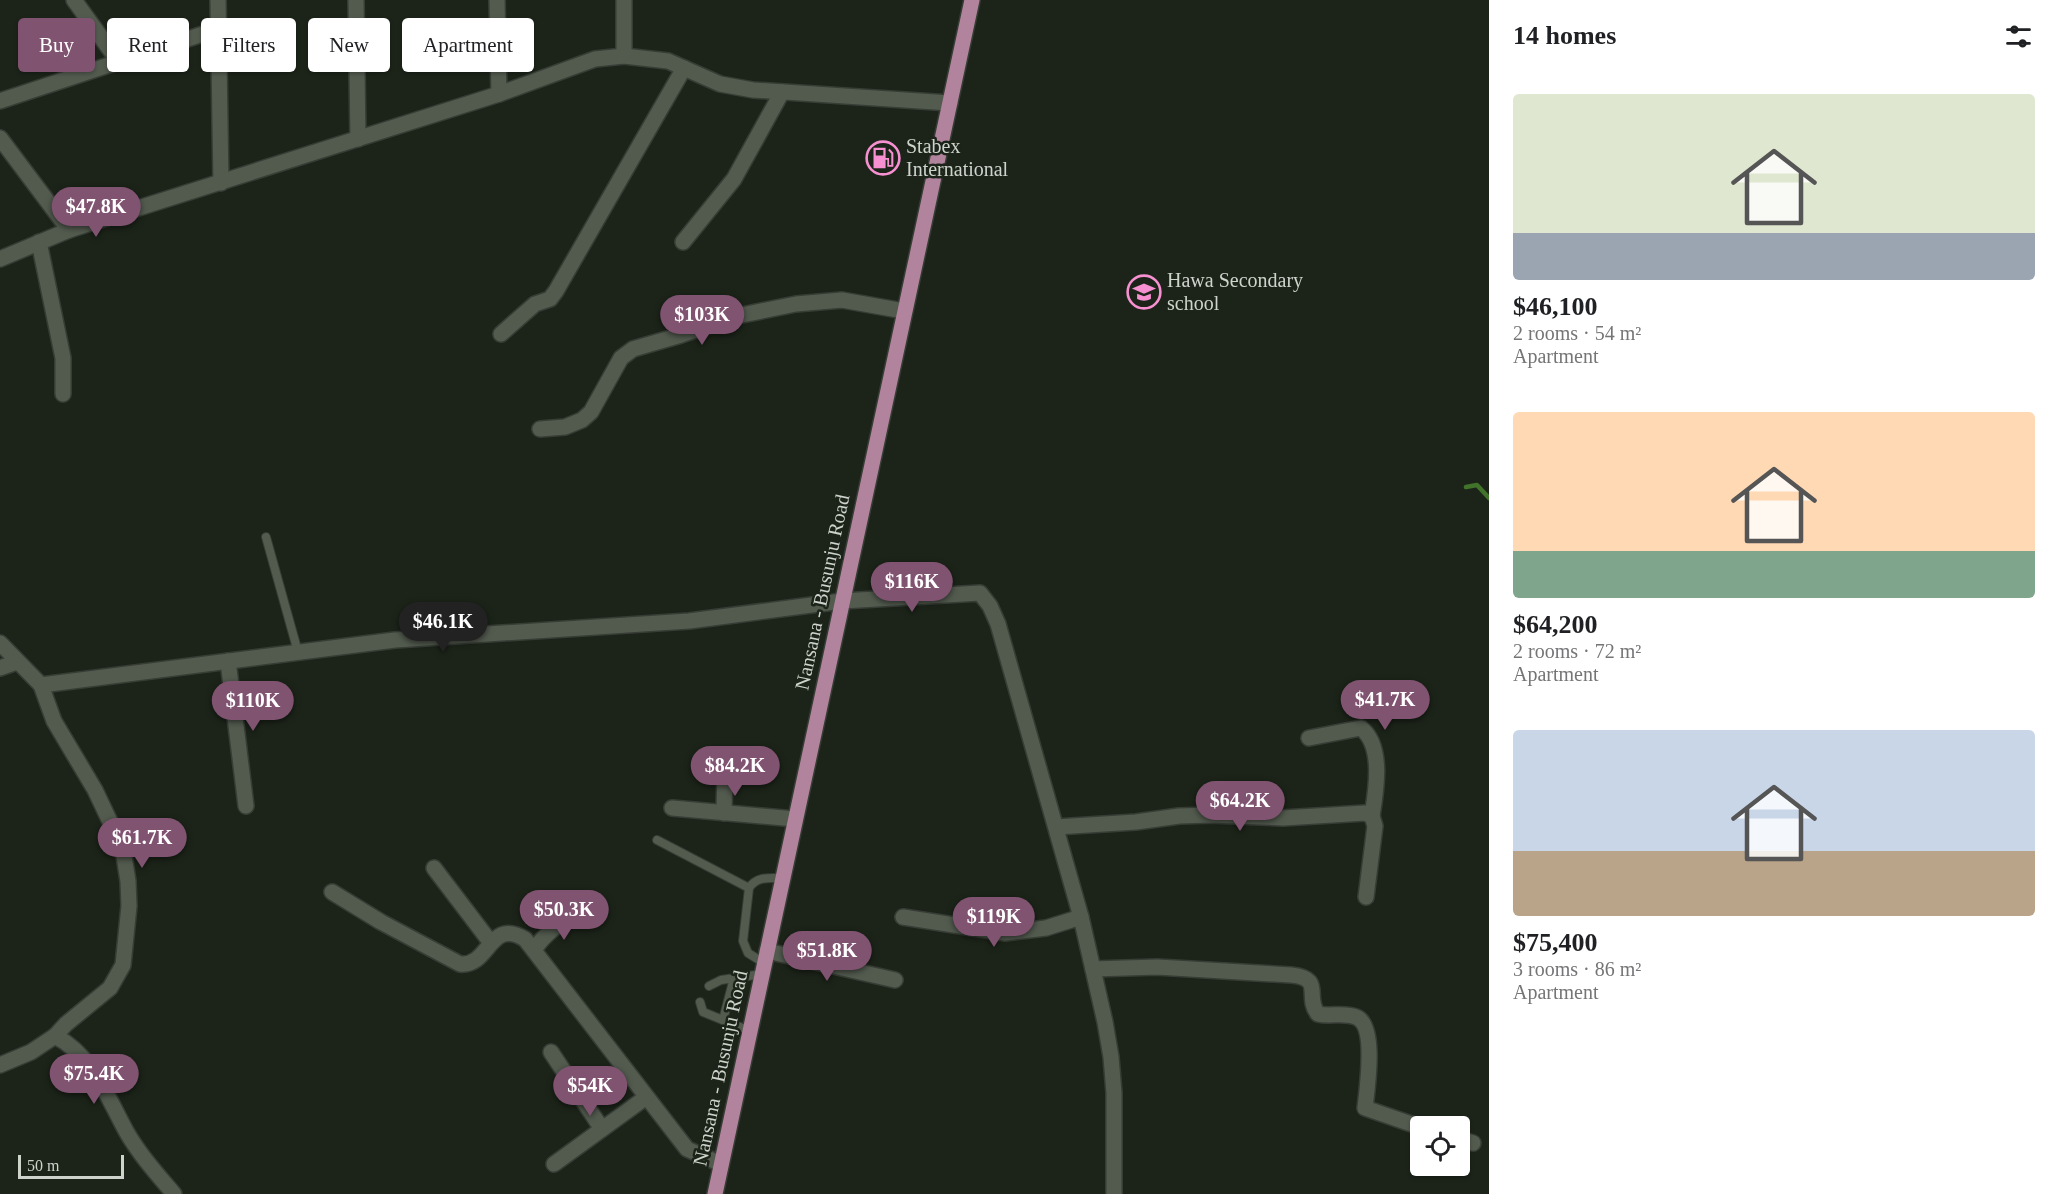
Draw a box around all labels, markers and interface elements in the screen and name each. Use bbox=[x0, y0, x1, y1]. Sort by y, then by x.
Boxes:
chip: Buy bbox=[18, 18, 95, 72]
chip: Rent bbox=[107, 18, 189, 72]
chip: Filters bbox=[201, 18, 296, 72]
chip: New bbox=[308, 18, 390, 72]
chip: Apartment bbox=[402, 18, 534, 72]
icon: filters bbox=[2002, 20, 2035, 53]
text: 14 homes bbox=[1513, 21, 1616, 50]
icon: home bbox=[1720, 133, 1828, 241]
place label: Stabex International bbox=[906, 135, 1009, 180]
fuel station icon: Stabex International bbox=[865, 140, 901, 176]
pin: $47.8K bbox=[47, 187, 145, 238]
text: $47.8K bbox=[66, 195, 126, 217]
place label: Hawa Secondary school bbox=[1167, 269, 1303, 314]
school or university icon: Hawa Secondary school bbox=[1126, 274, 1162, 310]
text: $46,100 bbox=[1513, 292, 1598, 321]
pin: $103K bbox=[660, 295, 744, 346]
text: $103K bbox=[674, 303, 730, 325]
text: 2 rooms · 54 m² bbox=[1513, 322, 1641, 344]
text: Apartment bbox=[1513, 345, 1599, 367]
icon: home bbox=[1720, 451, 1828, 559]
street label: Nansana - Busunju Road bbox=[791, 492, 854, 692]
pin: $116K bbox=[870, 562, 954, 613]
text: $116K bbox=[885, 570, 939, 592]
pin: $46.1K bbox=[394, 602, 492, 653]
text: $46.1K bbox=[413, 610, 473, 632]
text: $64,200 bbox=[1513, 610, 1598, 639]
text: 2 rooms · 72 m² bbox=[1513, 640, 1641, 662]
text: Apartment bbox=[1513, 663, 1599, 685]
pin: $41.7K bbox=[1336, 680, 1434, 731]
pin: $110K bbox=[211, 681, 295, 732]
text: $41.7K bbox=[1355, 688, 1415, 710]
text: $110K bbox=[226, 689, 280, 711]
pin: $84.2K bbox=[686, 746, 784, 797]
text: $84.2K bbox=[705, 754, 765, 776]
icon: home bbox=[1720, 769, 1828, 877]
pin: $64.2K bbox=[1191, 781, 1289, 832]
text: $64.2K bbox=[1210, 789, 1270, 811]
pin: $61.7K bbox=[93, 818, 191, 869]
text: $61.7K bbox=[112, 826, 172, 848]
pin: $50.3K bbox=[515, 890, 613, 941]
pin: $119K bbox=[952, 897, 1036, 948]
text: $50.3K bbox=[534, 898, 594, 920]
text: $119K bbox=[967, 905, 1021, 927]
text: $75,400 bbox=[1513, 928, 1598, 957]
pin: $51.8K bbox=[778, 931, 876, 982]
text: $51.8K bbox=[797, 939, 857, 961]
text: 3 rooms · 86 m² bbox=[1513, 958, 1641, 980]
street label: Nansana - Busunju Road bbox=[689, 968, 752, 1168]
text: Apartment bbox=[1513, 981, 1599, 1003]
pin: $75.4K bbox=[45, 1054, 143, 1105]
text: $75.4K bbox=[64, 1062, 124, 1084]
pin: $54K bbox=[554, 1066, 626, 1117]
text: $54K bbox=[567, 1074, 613, 1096]
map controls bbox=[1410, 1116, 1470, 1176]
button: locate bbox=[1410, 1116, 1470, 1176]
scale bar bbox=[18, 1152, 124, 1180]
text: 50 m bbox=[27, 1157, 59, 1174]

